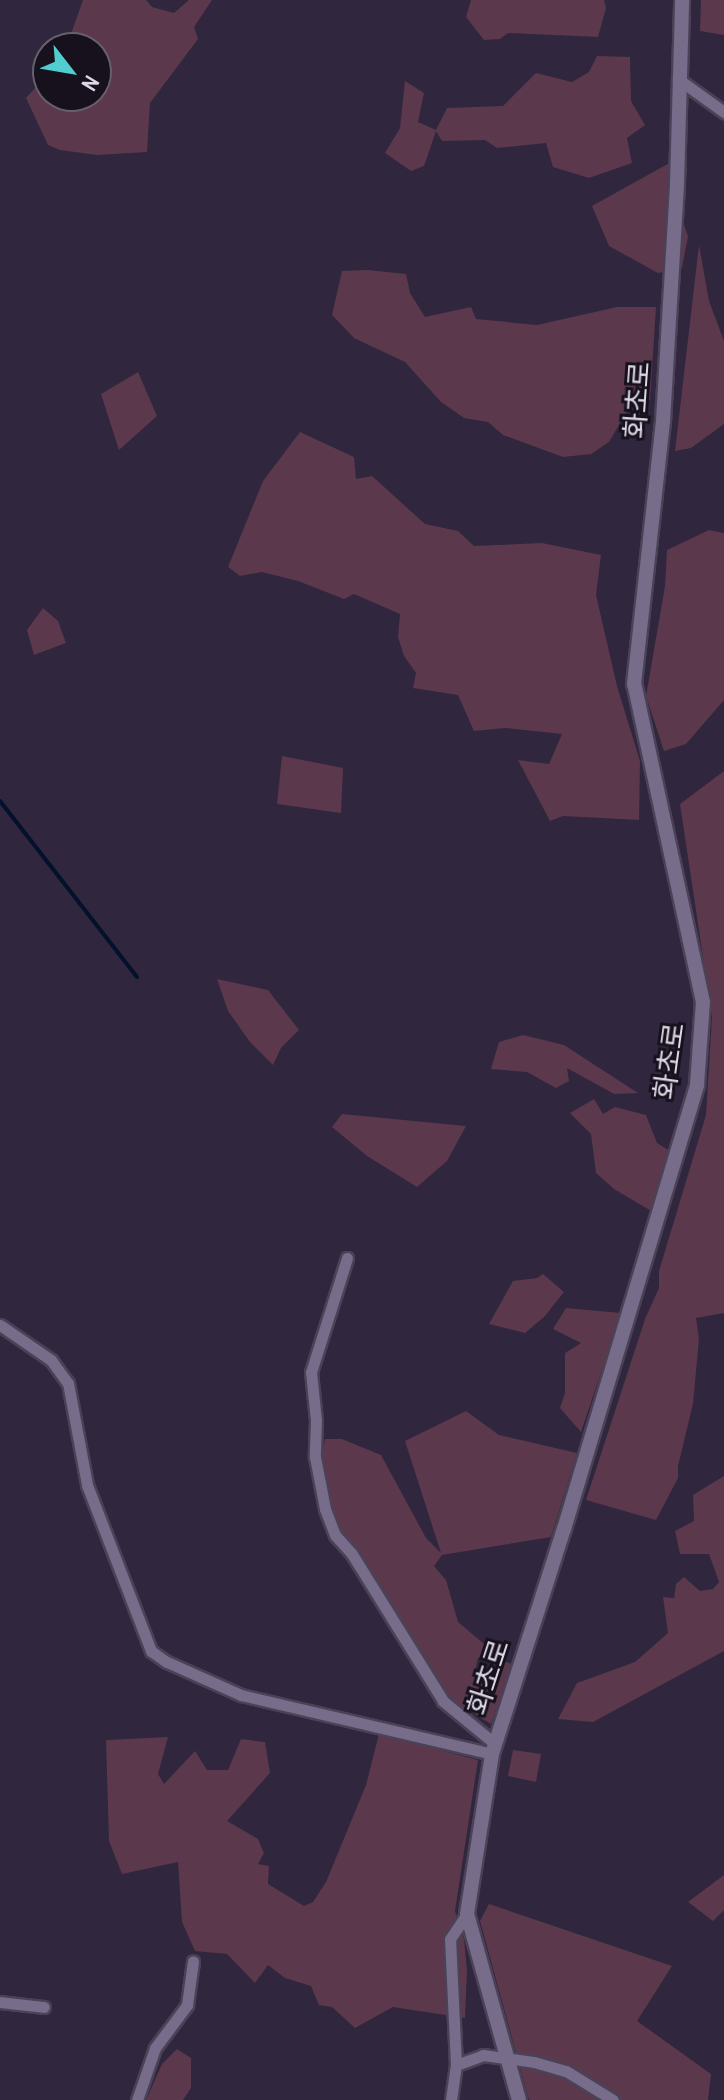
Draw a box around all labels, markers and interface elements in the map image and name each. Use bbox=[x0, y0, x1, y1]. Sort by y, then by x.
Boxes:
north arrow bbox=[32, 32, 112, 112]
text: N bbox=[75, 70, 107, 97]
street label: 화초로 bbox=[618, 360, 656, 440]
street label: 화초로 bbox=[647, 1020, 691, 1102]
street label: 화초로 bbox=[460, 1635, 516, 1719]

